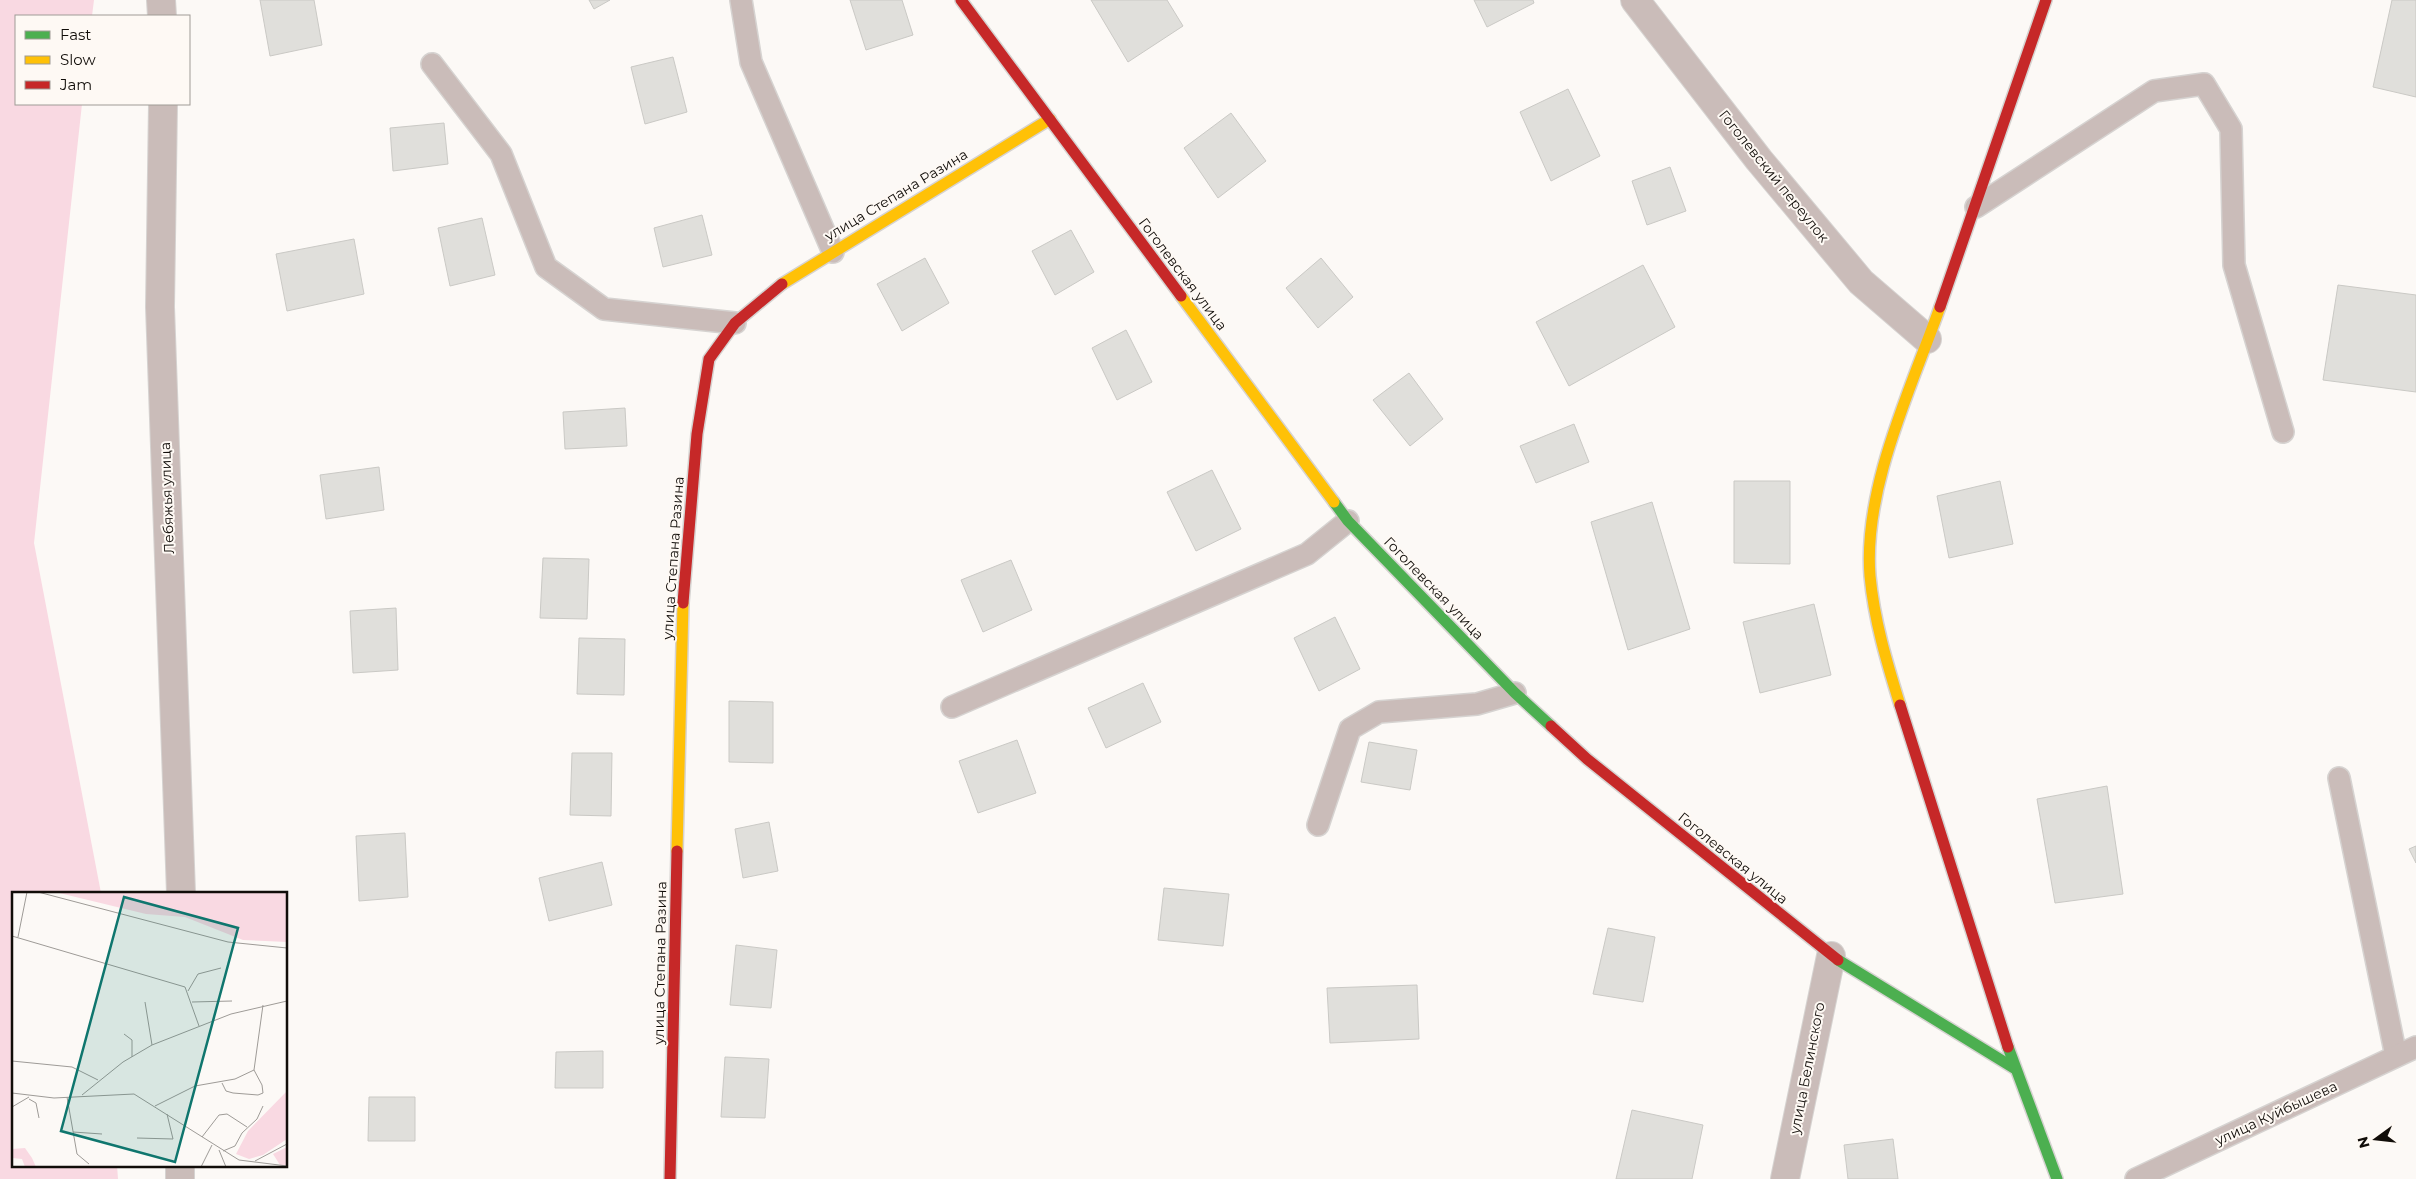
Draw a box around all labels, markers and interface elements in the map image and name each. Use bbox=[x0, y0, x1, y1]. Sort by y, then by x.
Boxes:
legend bbox=[15, 15, 190, 105]
text: Fast bbox=[60, 25, 91, 44]
text: Slow bbox=[60, 50, 96, 69]
text: Jam bbox=[59, 75, 92, 94]
street label: Гоголевский переулок bbox=[1715, 106, 1833, 246]
street label: улица Степана Разина bbox=[820, 145, 971, 245]
street label: Гоголевская улица bbox=[1135, 214, 1231, 334]
street label: Лебяжья улица bbox=[156, 442, 178, 554]
street label: улица Степана Разина bbox=[658, 476, 688, 641]
street label: Гоголевская улица bbox=[1380, 533, 1488, 643]
street label: Гоголевская улица bbox=[1674, 808, 1792, 908]
street label: улица Степана Разина bbox=[650, 881, 670, 1046]
inset map bbox=[12, 892, 288, 1166]
street label: улица Белинского bbox=[1785, 1000, 1829, 1136]
street label: улица Куйбышева bbox=[2211, 1077, 2340, 1150]
north arrow bbox=[2351, 1114, 2401, 1164]
text: N bbox=[2353, 1135, 2374, 1150]

